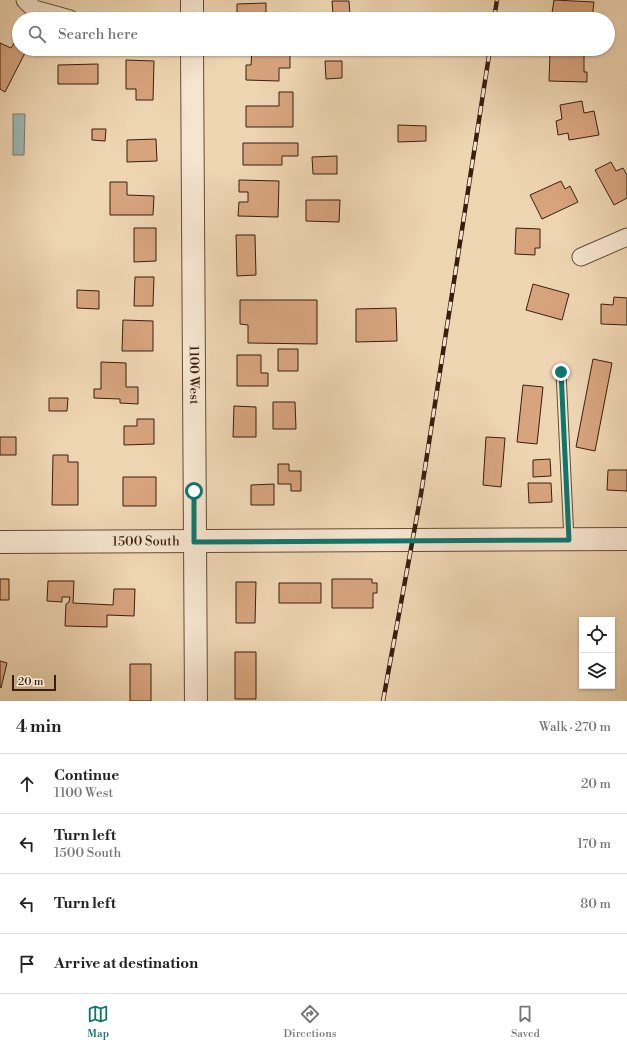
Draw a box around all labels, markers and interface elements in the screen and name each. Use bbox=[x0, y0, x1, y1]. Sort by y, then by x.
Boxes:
search box bbox=[12, 12, 615, 56]
icon: search bbox=[26, 23, 48, 45]
text: Search here bbox=[58, 25, 138, 44]
street label: 1100 West bbox=[186, 345, 202, 405]
route end bbox=[552, 363, 570, 381]
route start bbox=[185, 482, 203, 500]
street label: 1500 South bbox=[112, 533, 180, 549]
map controls bbox=[579, 617, 615, 689]
button: locate bbox=[579, 617, 615, 653]
button: layers bbox=[579, 653, 615, 689]
scale bar bbox=[12, 673, 56, 692]
text: 20 m bbox=[18, 675, 43, 689]
text: 4 min bbox=[16, 716, 61, 738]
text: Walk · 270 m bbox=[539, 719, 611, 735]
text: Continue bbox=[54, 766, 119, 785]
icon: ahead bbox=[16, 773, 38, 795]
text: 20 m bbox=[581, 776, 611, 792]
text: 1100 West bbox=[54, 785, 113, 801]
text: Turn left bbox=[54, 826, 116, 845]
icon: left bbox=[16, 833, 38, 855]
text: 170 m bbox=[577, 836, 611, 852]
text: 1500 South bbox=[54, 845, 121, 861]
icon: left bbox=[16, 893, 38, 915]
text: Turn left bbox=[54, 894, 116, 913]
text: 80 m bbox=[580, 896, 611, 912]
icon: arrive bbox=[16, 953, 38, 975]
text: Arrive at destination bbox=[54, 954, 198, 973]
tab: Map bbox=[87, 1003, 109, 1041]
tab: Directions bbox=[284, 1003, 337, 1041]
tab: Saved bbox=[511, 1003, 540, 1041]

